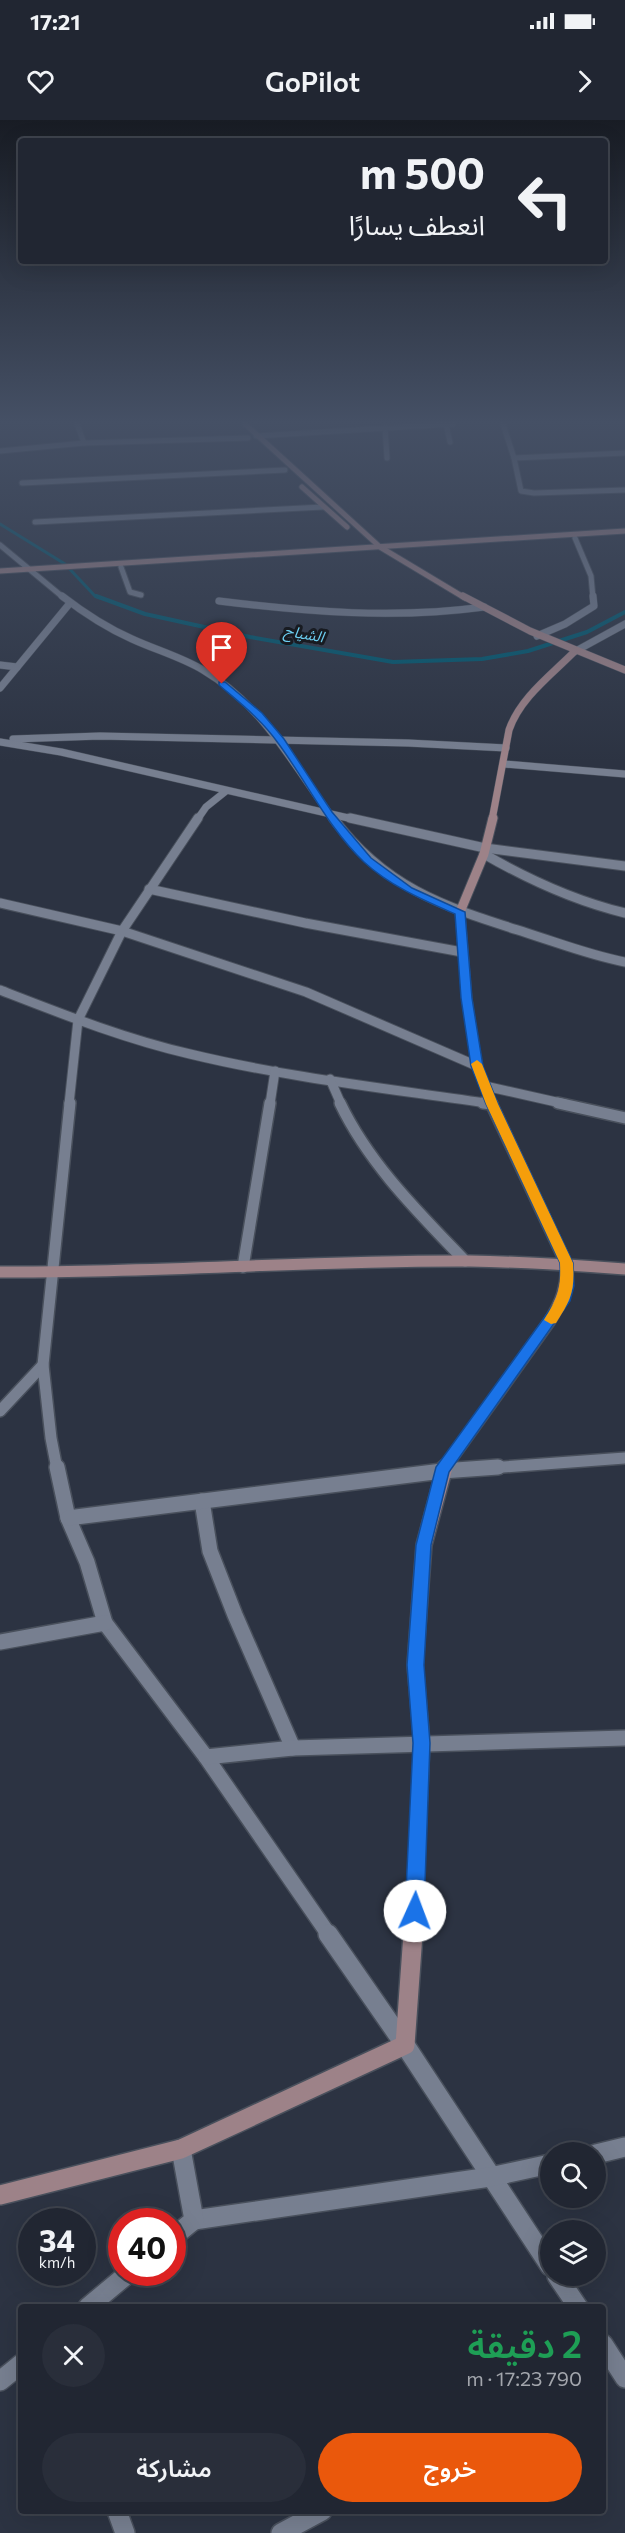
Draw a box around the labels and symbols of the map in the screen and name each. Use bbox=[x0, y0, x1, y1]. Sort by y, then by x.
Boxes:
water label: الشياح bbox=[282, 621, 327, 649]
pin bbox=[196, 622, 247, 684]
position arrow bbox=[383, 1879, 447, 1943]
speed limit sign: 40 bbox=[108, 2208, 186, 2286]

